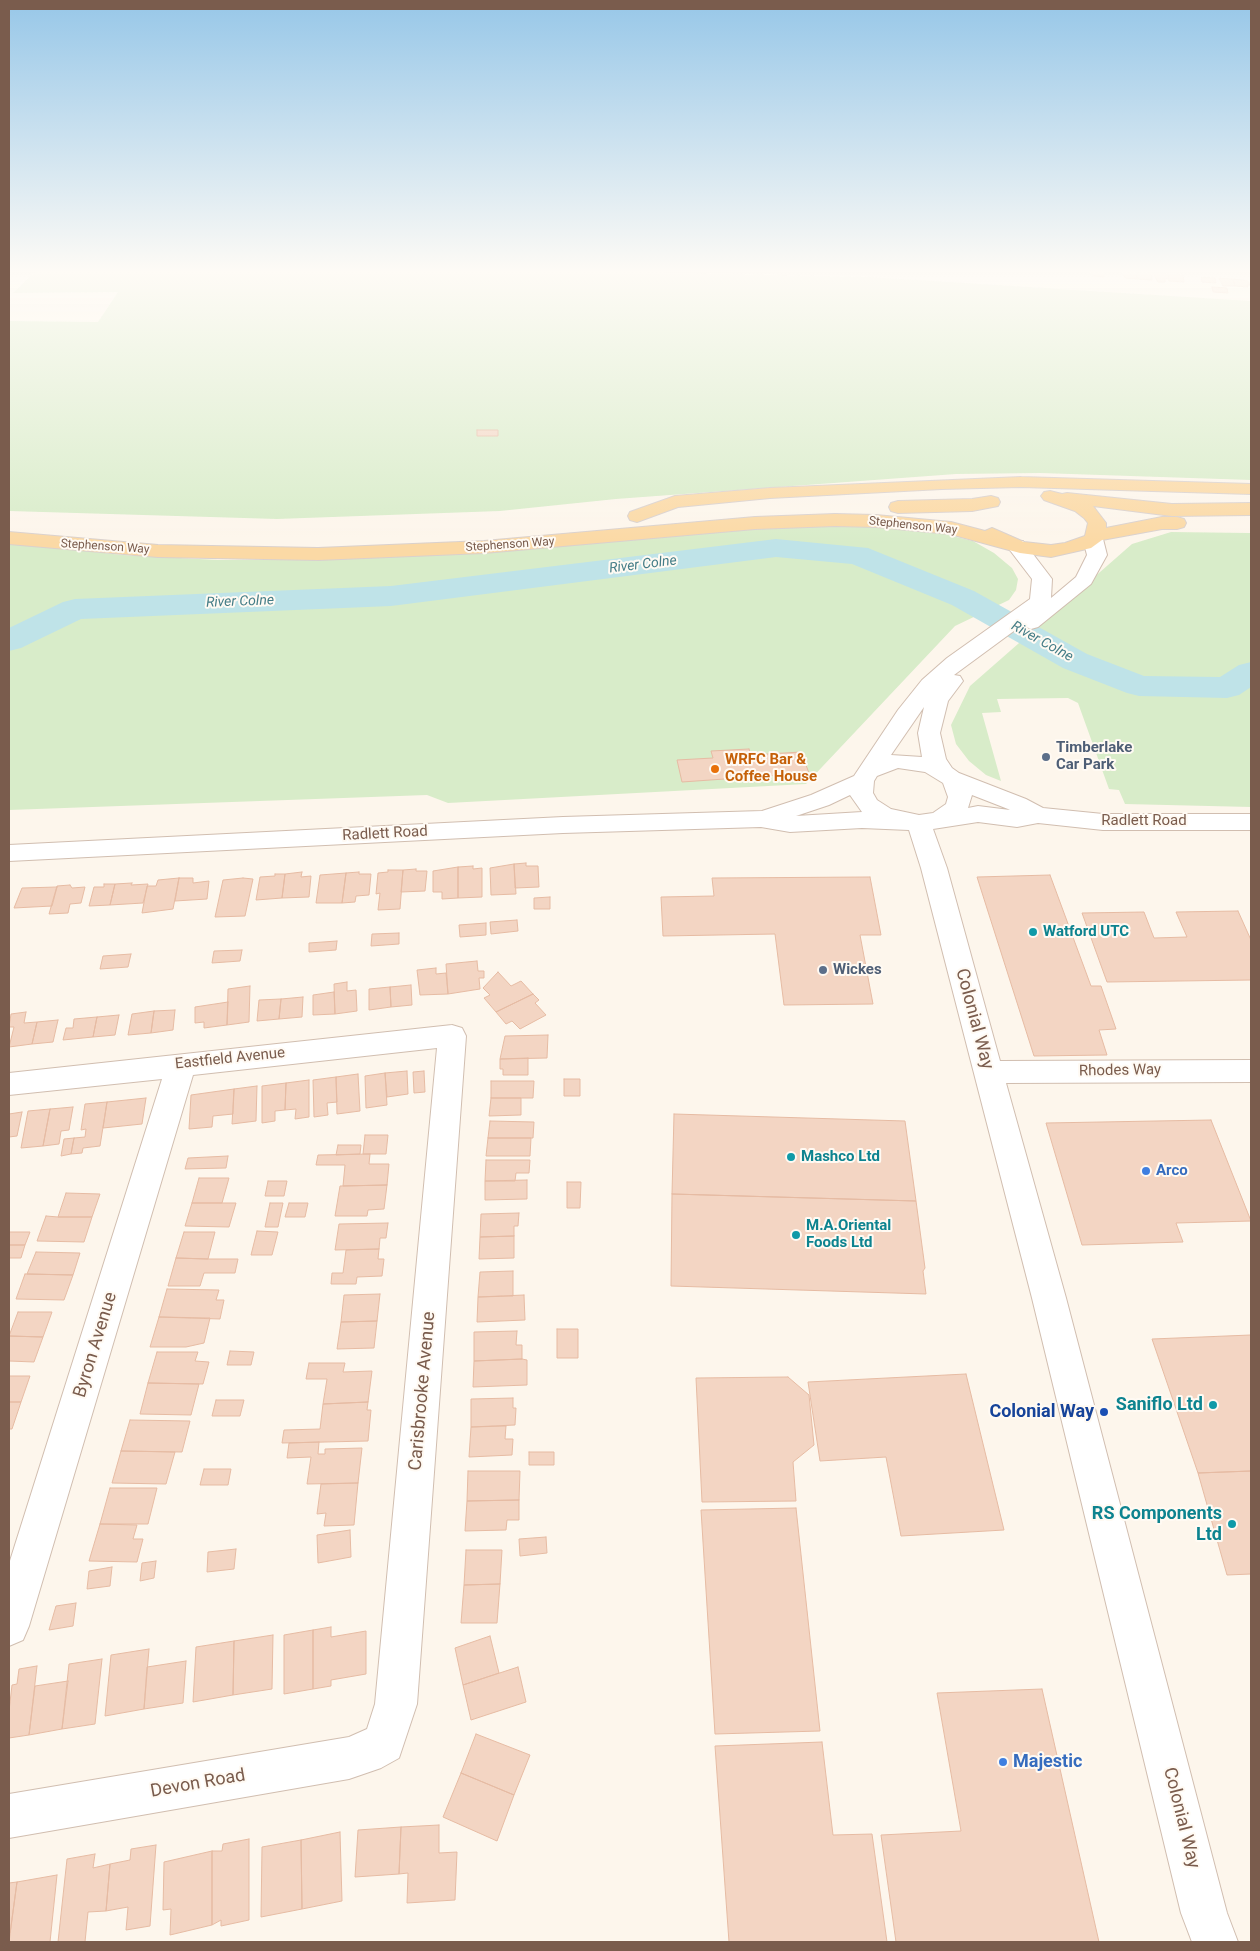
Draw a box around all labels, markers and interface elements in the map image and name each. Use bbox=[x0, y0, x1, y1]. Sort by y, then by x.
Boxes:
street label: Stephenson Way bbox=[868, 514, 958, 538]
street label: Stephenson Way bbox=[465, 535, 555, 555]
street label: Stephenson Way bbox=[60, 537, 150, 557]
water label: River Colne bbox=[608, 553, 678, 577]
water label: River Colne bbox=[206, 592, 274, 612]
water label: River Colne bbox=[1008, 618, 1076, 666]
place label: Timberlake Car Park bbox=[1056, 739, 1132, 774]
place label: WRFC Bar & Coffee House bbox=[725, 751, 817, 786]
marker: Timberlake Car Park bbox=[1040, 751, 1052, 763]
marker: WRFC Bar & Coffee House bbox=[709, 763, 721, 775]
street label: Radlett Road bbox=[1101, 812, 1187, 830]
street label: Radlett Road bbox=[342, 823, 428, 845]
place label: Watford UTC bbox=[1043, 923, 1129, 941]
marker: Watford UTC bbox=[1027, 926, 1039, 938]
place label: Wickes bbox=[833, 961, 882, 979]
marker: Wickes bbox=[817, 964, 829, 976]
street label: Colonial Way bbox=[950, 966, 998, 1072]
street label: Eastfield Avenue bbox=[174, 1044, 286, 1074]
street label: Rhodes Way bbox=[1079, 1061, 1161, 1081]
place label: Mashco Ltd bbox=[801, 1148, 880, 1166]
marker: Mashco Ltd bbox=[785, 1151, 797, 1163]
place label: Arco bbox=[1156, 1162, 1188, 1180]
marker: Arco bbox=[1140, 1165, 1152, 1177]
place label: M.A.Oriental Foods Ltd bbox=[806, 1217, 891, 1252]
marker: M.A.Oriental Foods Ltd bbox=[790, 1229, 802, 1241]
street label: Byron Avenue bbox=[70, 1290, 122, 1400]
street label: Carisbrooke Avenue bbox=[405, 1311, 441, 1471]
place label: Saniflo Ltd bbox=[1116, 1394, 1203, 1416]
marker: Saniflo Ltd bbox=[1207, 1399, 1219, 1411]
place label: Colonial Way bbox=[989, 1401, 1094, 1423]
marker: Colonial Way bbox=[1098, 1406, 1110, 1418]
place label: RS Components Ltd bbox=[1092, 1503, 1222, 1546]
marker: RS Components Ltd bbox=[1226, 1518, 1238, 1530]
place label: Majestic bbox=[1013, 1751, 1082, 1773]
marker: Majestic bbox=[997, 1756, 1009, 1768]
street label: Devon Road bbox=[149, 1765, 247, 1803]
street label: Colonial Way bbox=[1158, 1765, 1204, 1871]

